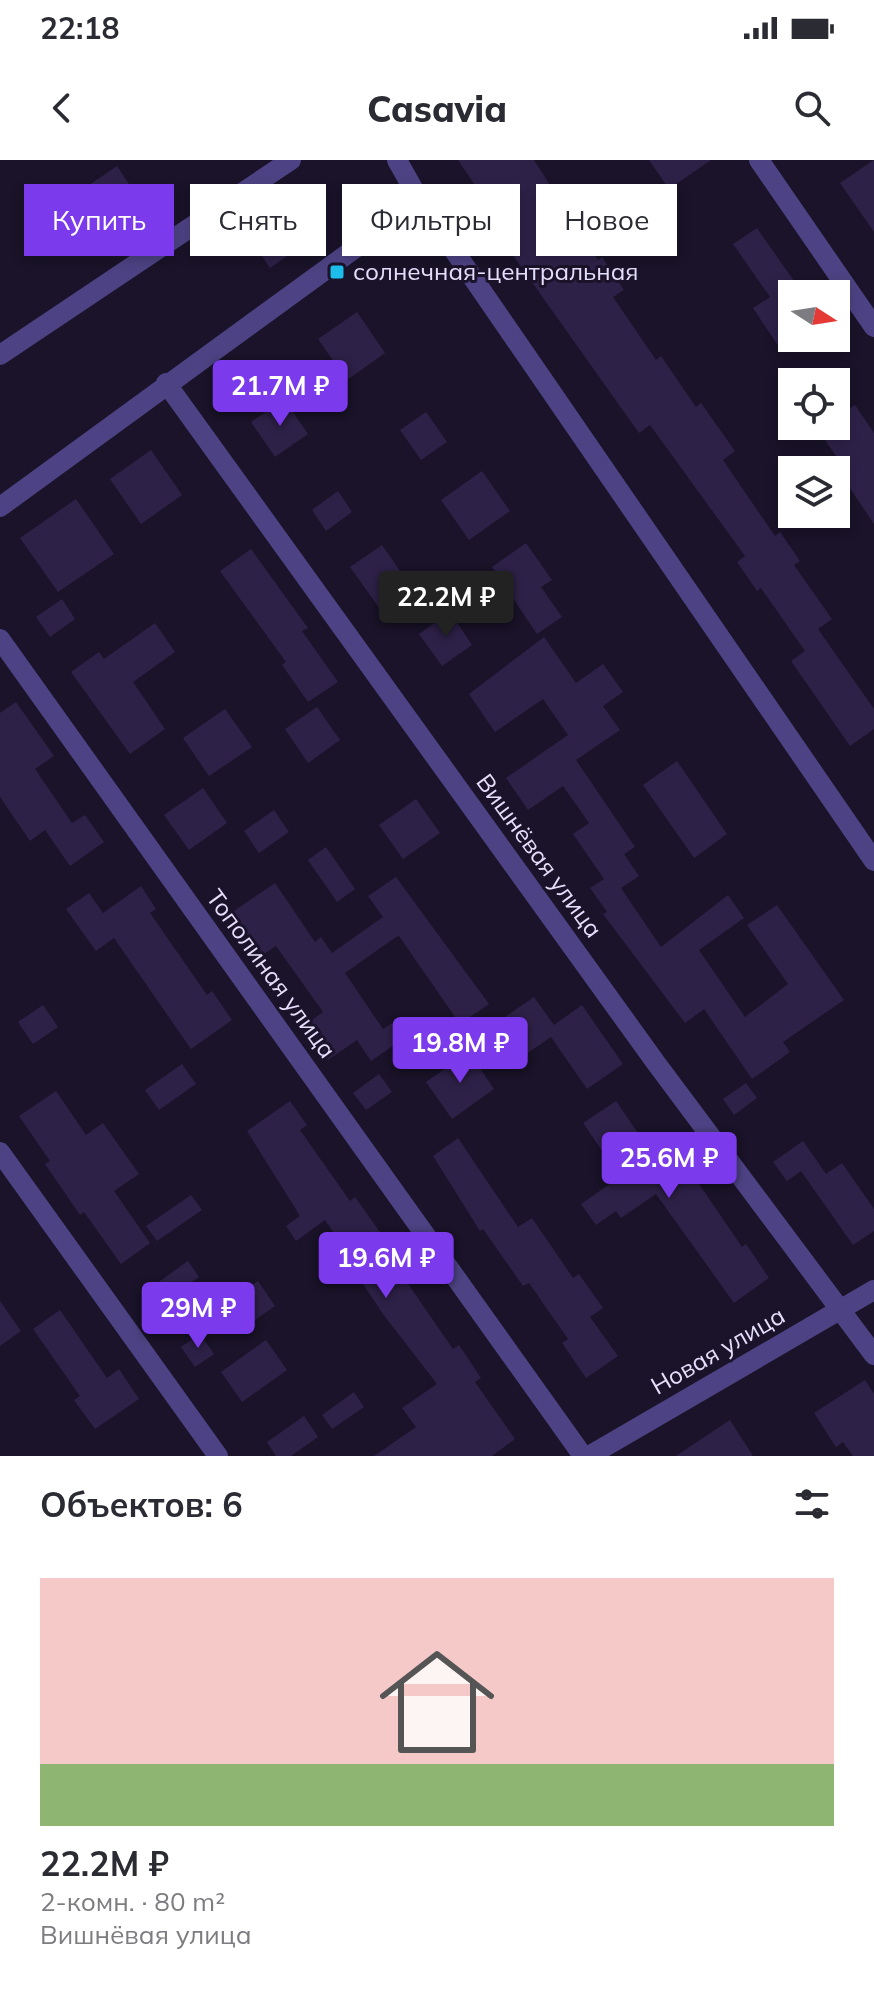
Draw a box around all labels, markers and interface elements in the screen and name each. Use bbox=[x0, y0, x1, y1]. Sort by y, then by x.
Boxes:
text: 22:18 bbox=[40, 9, 119, 47]
icon: back bbox=[40, 86, 84, 130]
text: Casavia bbox=[367, 86, 507, 131]
icon: search bbox=[790, 86, 834, 130]
chip: Купить bbox=[24, 184, 174, 256]
chip: Снять bbox=[190, 184, 326, 256]
chip: Фильтры bbox=[342, 184, 520, 256]
chip: Новое bbox=[536, 184, 677, 256]
place label: солнечная-центральная bbox=[353, 256, 638, 286]
marker: солнечная-центральная bbox=[328, 263, 346, 281]
north arrow bbox=[778, 280, 850, 352]
map controls bbox=[778, 280, 850, 528]
pin: 21.7M ₽ bbox=[206, 360, 354, 428]
button: locate bbox=[778, 368, 850, 440]
text: 21.7M ₽ bbox=[231, 369, 329, 402]
button: layers bbox=[778, 456, 850, 528]
pin: 22.2M ₽ bbox=[372, 571, 520, 639]
text: 22.2M ₽ bbox=[397, 580, 495, 613]
street label: Вишнёвая улица bbox=[470, 768, 609, 943]
street label: Тополиная улица bbox=[201, 883, 343, 1064]
pin: 19.8M ₽ bbox=[386, 1017, 534, 1085]
text: 19.8M ₽ bbox=[411, 1026, 509, 1059]
pin: 25.6M ₽ bbox=[595, 1132, 743, 1200]
text: 25.6M ₽ bbox=[620, 1141, 718, 1174]
pin: 19.6M ₽ bbox=[312, 1232, 460, 1300]
text: 19.6M ₽ bbox=[337, 1241, 435, 1274]
pin: 29M ₽ bbox=[142, 1282, 254, 1350]
text: 29M ₽ bbox=[160, 1291, 236, 1324]
street label: Новая улица bbox=[645, 1300, 790, 1401]
icon: filters bbox=[790, 1482, 834, 1526]
text: Объектов: 6 bbox=[40, 1483, 243, 1526]
icon: home bbox=[365, 1630, 509, 1774]
text: 22.2M ₽ bbox=[40, 1842, 169, 1885]
text: 2-комн. · 80 m² bbox=[40, 1885, 225, 1918]
text: Вишнёвая улица bbox=[40, 1918, 252, 1951]

